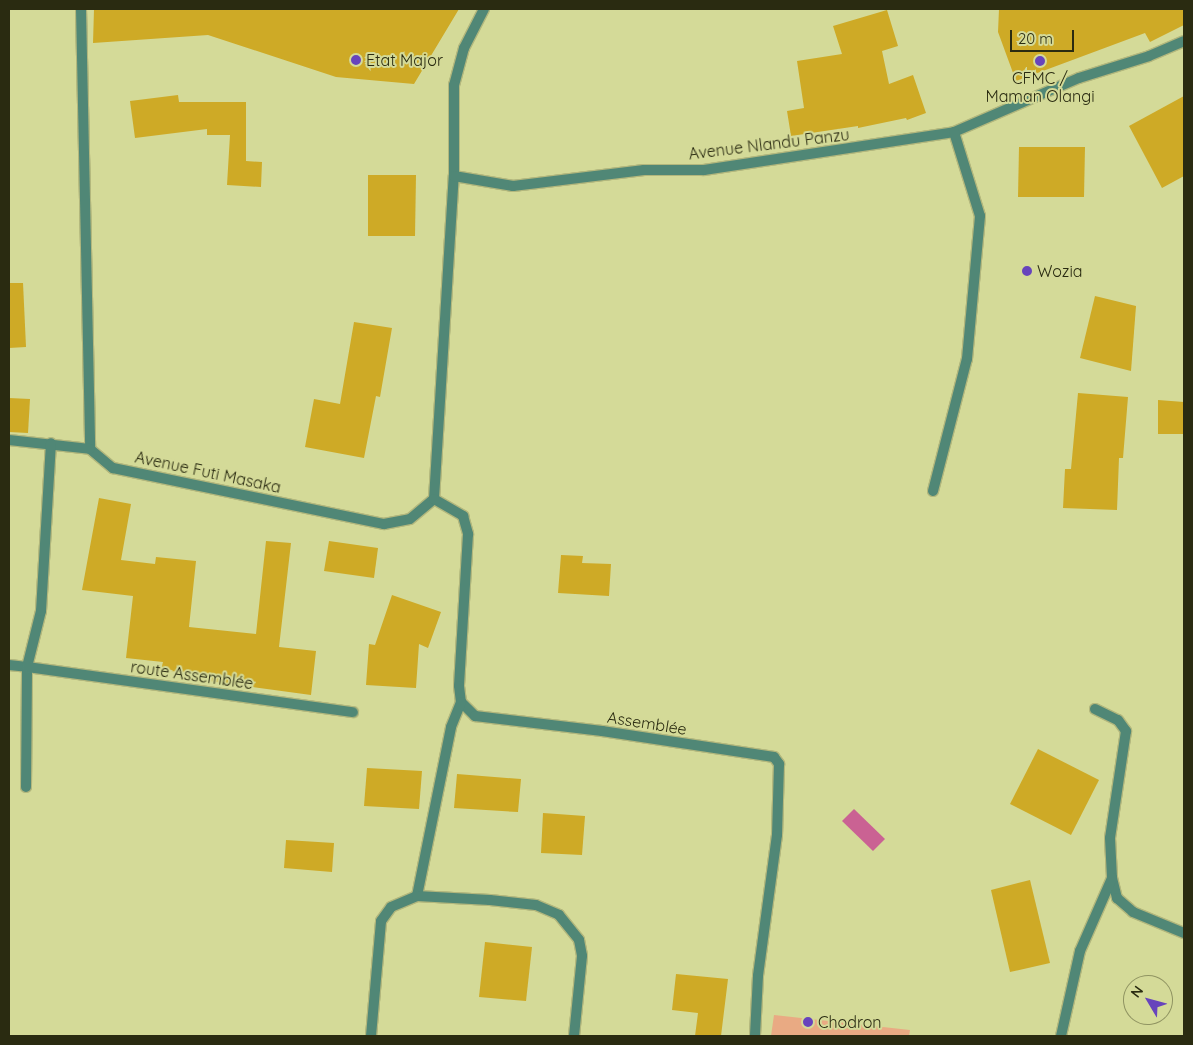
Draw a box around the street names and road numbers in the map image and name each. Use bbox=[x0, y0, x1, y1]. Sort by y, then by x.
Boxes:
street label: Avenue Nlandu Panzu bbox=[687, 125, 851, 163]
street label: Avenue Futi Masaka bbox=[133, 447, 283, 497]
street label: route Assemblée bbox=[129, 657, 255, 693]
street label: Assemblée bbox=[606, 707, 688, 739]

